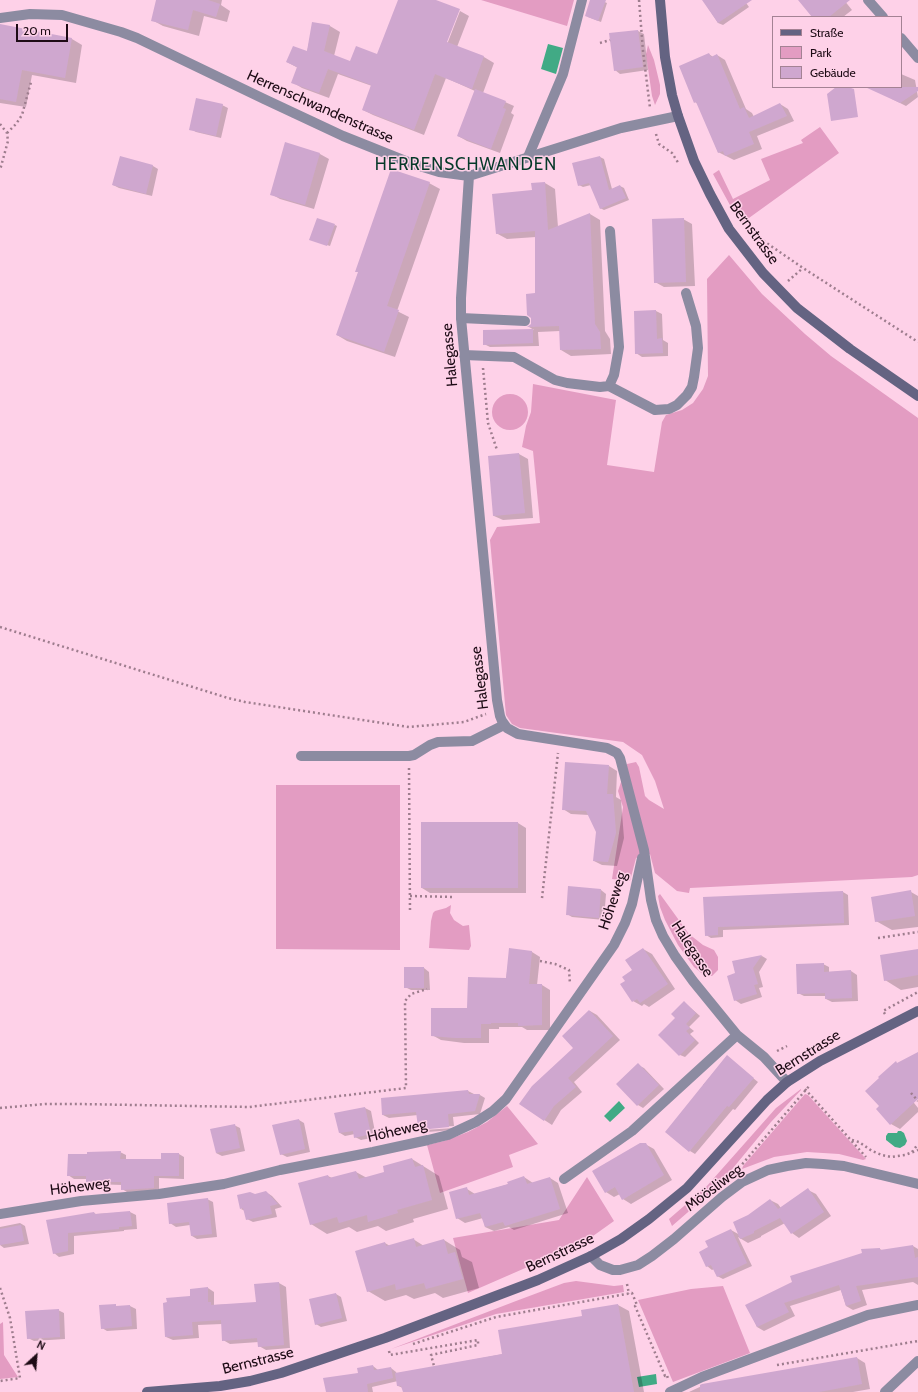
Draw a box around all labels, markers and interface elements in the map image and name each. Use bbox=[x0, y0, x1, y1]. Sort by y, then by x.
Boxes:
scale bar bbox=[18, 16, 70, 42]
legend bbox=[772, 16, 902, 88]
text: 20 m bbox=[23, 23, 51, 38]
text: Straße bbox=[810, 25, 843, 40]
text: Park bbox=[810, 45, 832, 60]
text: Gebäude bbox=[810, 65, 856, 80]
street label: Herrenschwandenstrasse bbox=[244, 67, 396, 147]
district label: HERRENSCHWANDEN bbox=[375, 155, 557, 175]
street label: Bernstrasse bbox=[725, 198, 783, 268]
street label: Halegasse bbox=[438, 323, 462, 387]
street label: Halegasse bbox=[467, 645, 493, 711]
street label: Höheweg bbox=[595, 870, 631, 932]
street label: Halegasse bbox=[667, 917, 717, 981]
street label: Bernstrasse bbox=[772, 1026, 844, 1080]
street label: Höheweg bbox=[366, 1115, 428, 1147]
street label: Möösliweg bbox=[682, 1161, 746, 1215]
street label: Höheweg bbox=[49, 1174, 111, 1200]
street label: Bernstrasse bbox=[523, 1229, 597, 1277]
north arrow bbox=[16, 1336, 56, 1376]
text: N bbox=[35, 1337, 48, 1353]
street label: Bernstrasse bbox=[220, 1343, 296, 1379]

